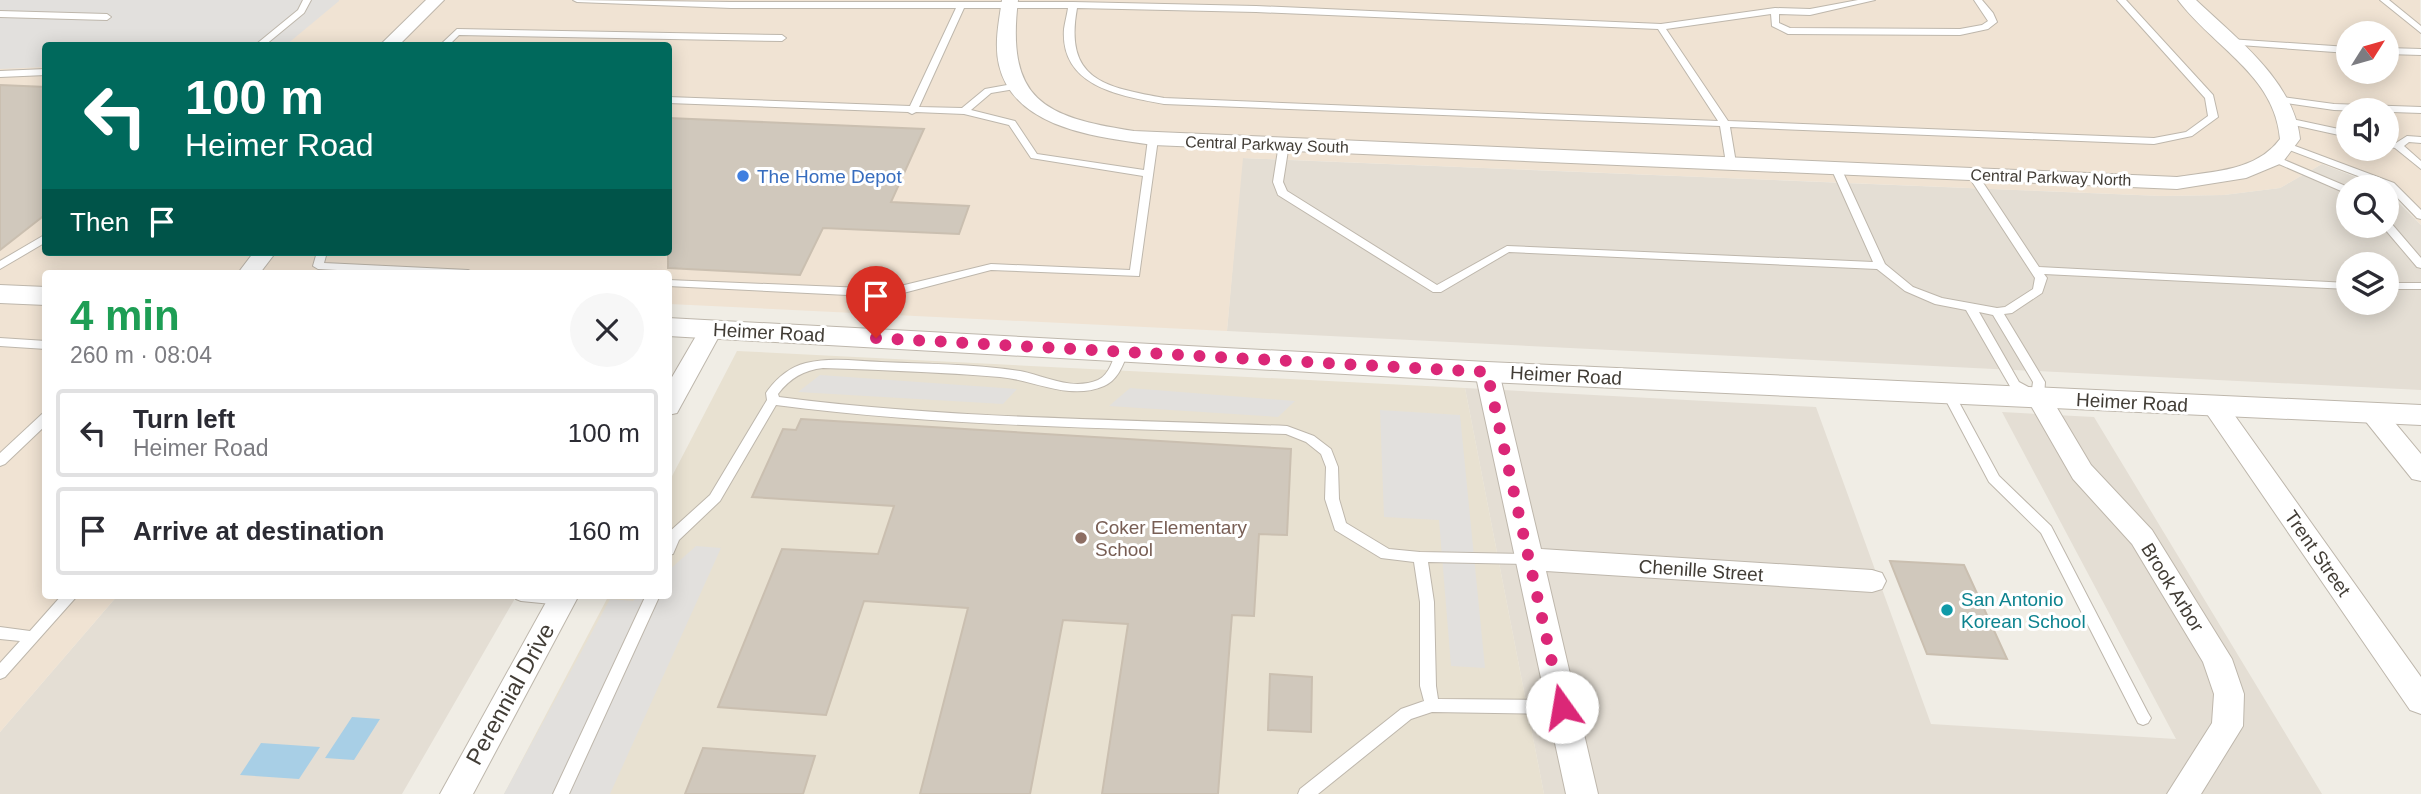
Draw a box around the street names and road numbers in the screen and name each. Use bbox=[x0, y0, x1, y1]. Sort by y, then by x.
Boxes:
street label: Central Parkway South bbox=[1185, 133, 1349, 156]
street label: Central Parkway North bbox=[1970, 166, 2132, 189]
street label: Heimer Road bbox=[713, 319, 825, 346]
street label: Heimer Road bbox=[1510, 362, 1622, 389]
street label: Heimer Road bbox=[2076, 389, 2188, 416]
street label: Trent Street bbox=[2280, 506, 2355, 601]
street label: Brook Arbor bbox=[2137, 539, 2208, 636]
street label: Chenille Street bbox=[1638, 556, 1765, 585]
street label: Perennial Drive bbox=[461, 619, 559, 769]

